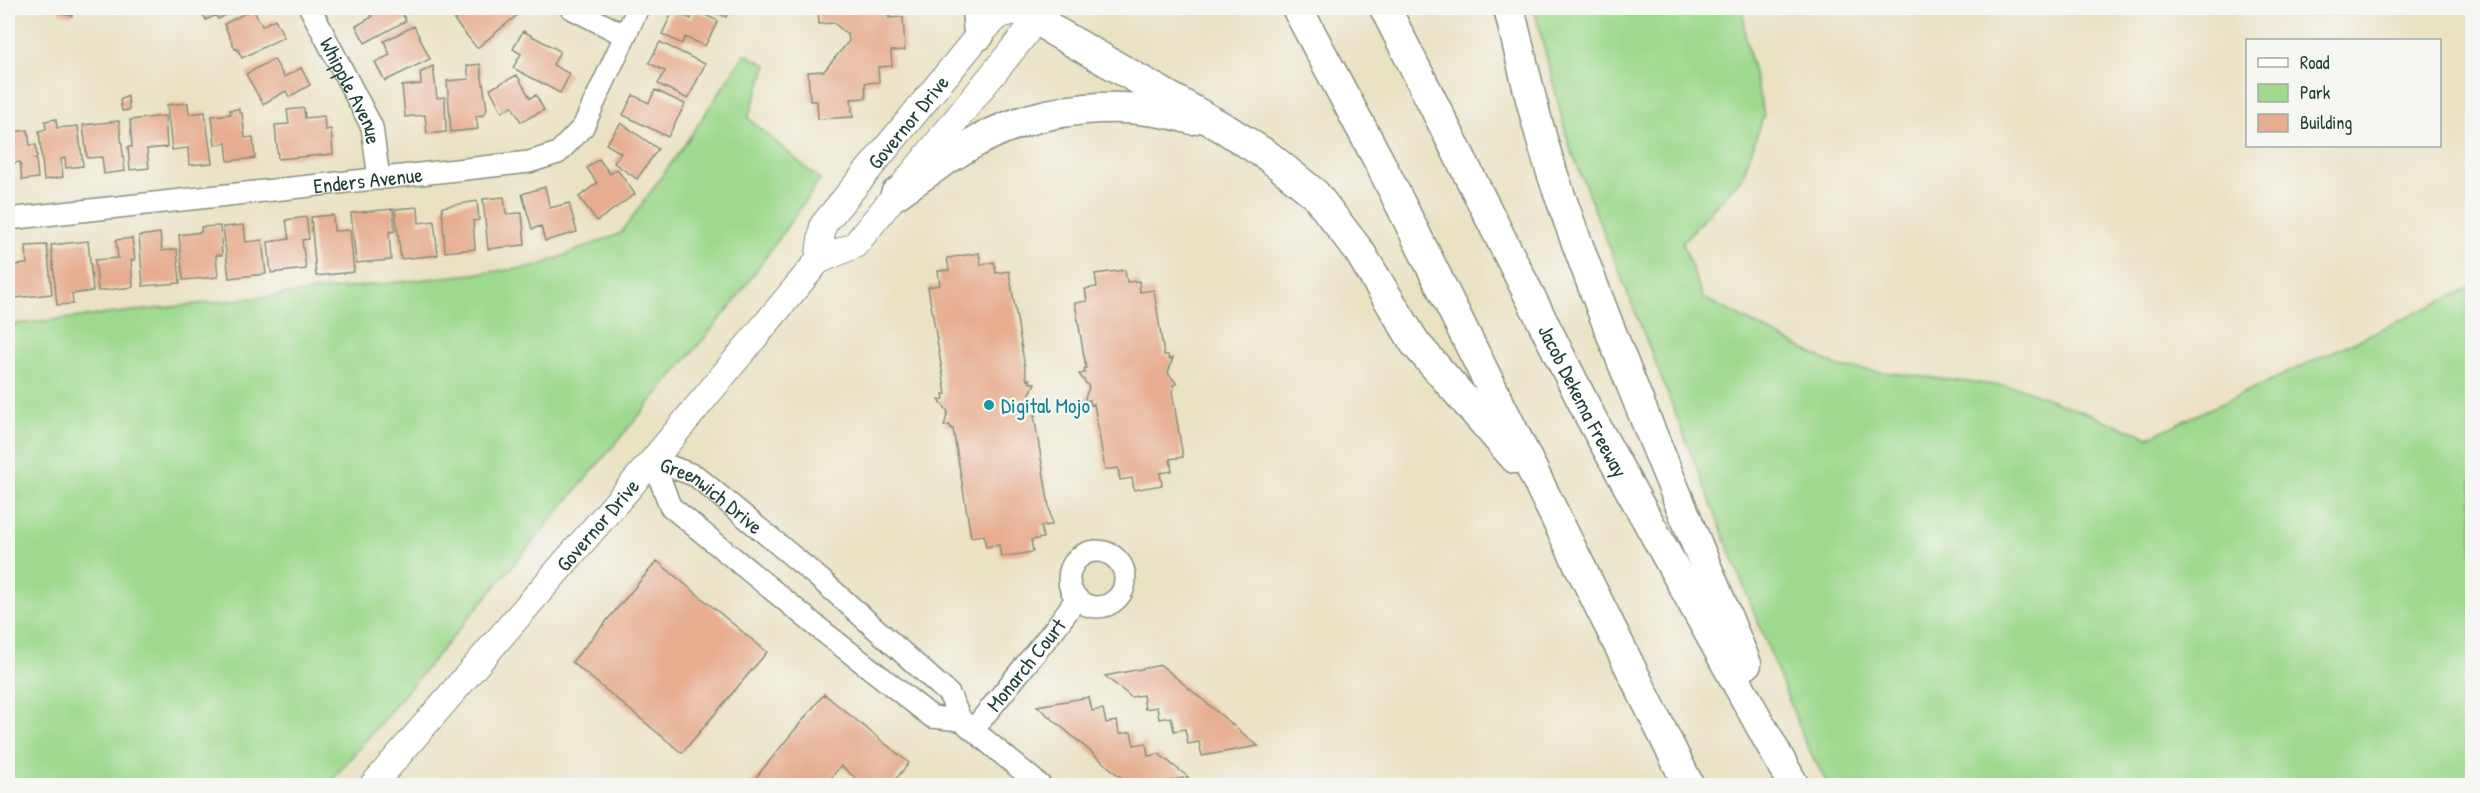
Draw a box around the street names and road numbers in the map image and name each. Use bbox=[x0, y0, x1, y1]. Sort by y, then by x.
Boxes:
street label: Whipple Avenue bbox=[313, 32, 389, 146]
street label: Governor Drive bbox=[860, 68, 955, 175]
street label: Enders Avenue bbox=[312, 159, 424, 200]
street label: Jacob Dekema Freeway bbox=[1532, 319, 1635, 482]
street label: Greenwich Drive bbox=[656, 450, 769, 540]
street label: Governor Drive bbox=[549, 472, 645, 577]
street label: Monarch Court bbox=[979, 611, 1073, 717]

